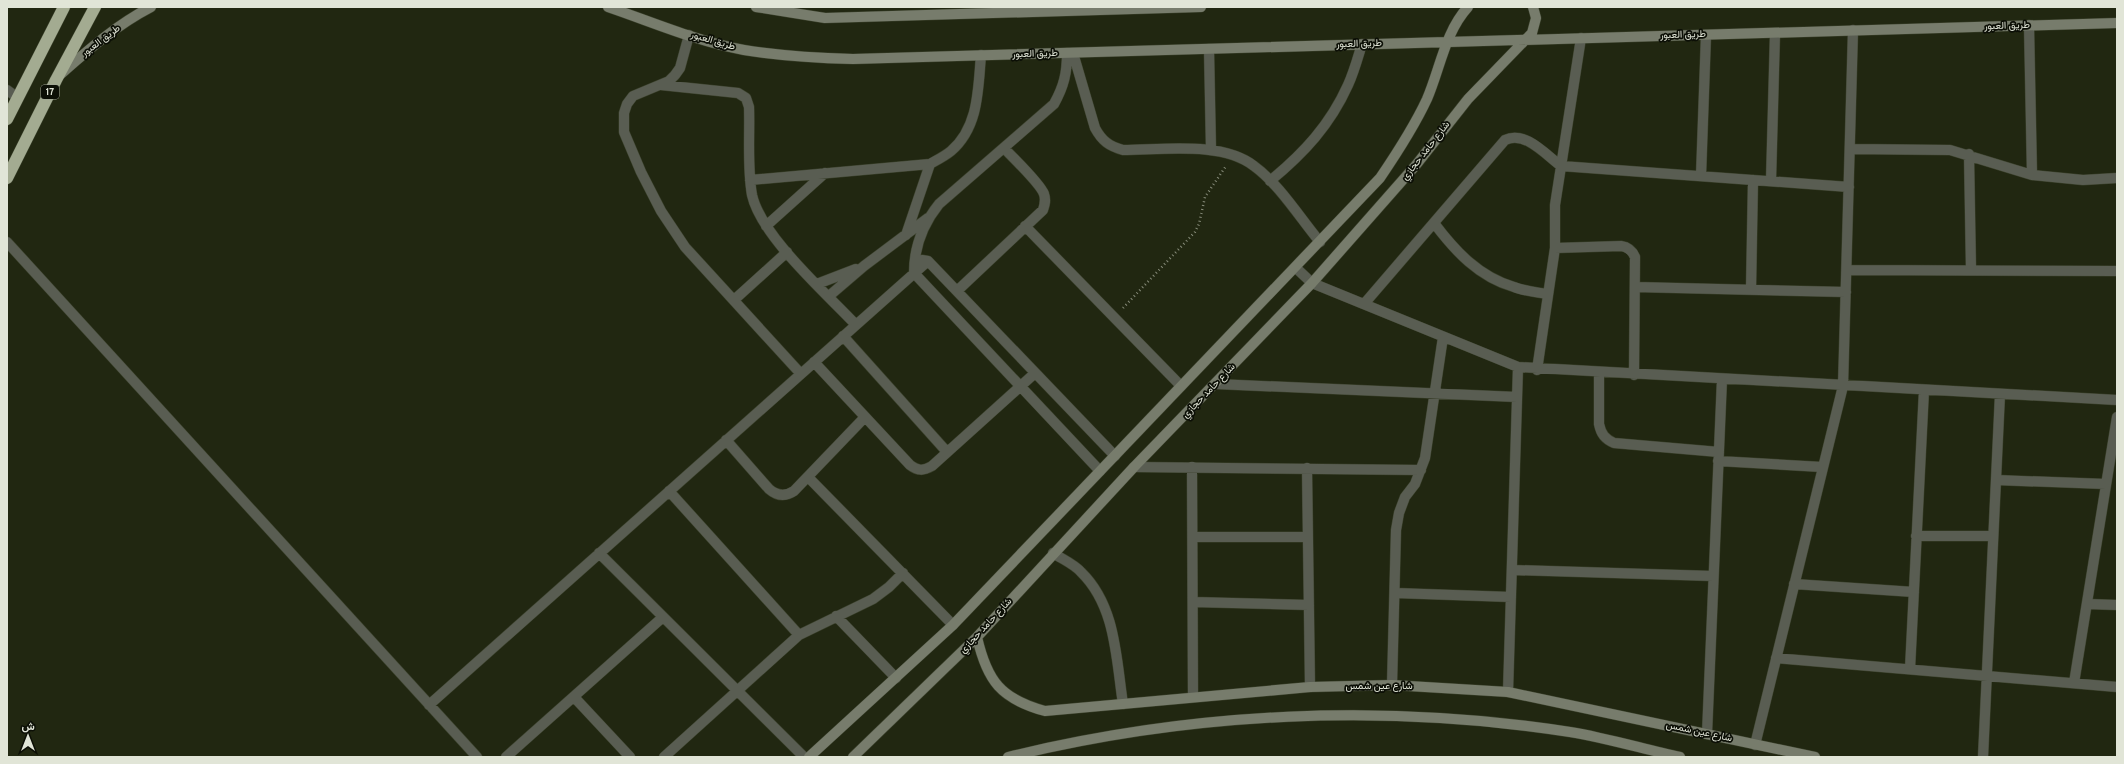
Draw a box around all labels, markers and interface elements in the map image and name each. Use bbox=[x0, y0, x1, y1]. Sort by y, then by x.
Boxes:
street label: طريق العبور bbox=[1983, 19, 2031, 33]
street label: طريق العبور bbox=[78, 22, 124, 61]
street label: طريق العبور bbox=[688, 28, 737, 54]
street label: طريق العبور bbox=[1659, 28, 1707, 42]
street label: طريق العبور bbox=[1335, 37, 1383, 51]
street label: طريق العبور bbox=[1011, 47, 1059, 61]
road number: 17 bbox=[41, 85, 59, 99]
street label: شارع حامد حجازي bbox=[1399, 119, 1454, 184]
street label: شارع حامد حجازي bbox=[1180, 361, 1239, 422]
street label: شارع حامد حجازي bbox=[957, 595, 1016, 657]
street label: شارع عين شمس bbox=[1345, 680, 1413, 693]
north arrow bbox=[8, 716, 48, 756]
street label: شارع عين شمس bbox=[1665, 719, 1733, 745]
text: ش bbox=[21, 720, 35, 734]

